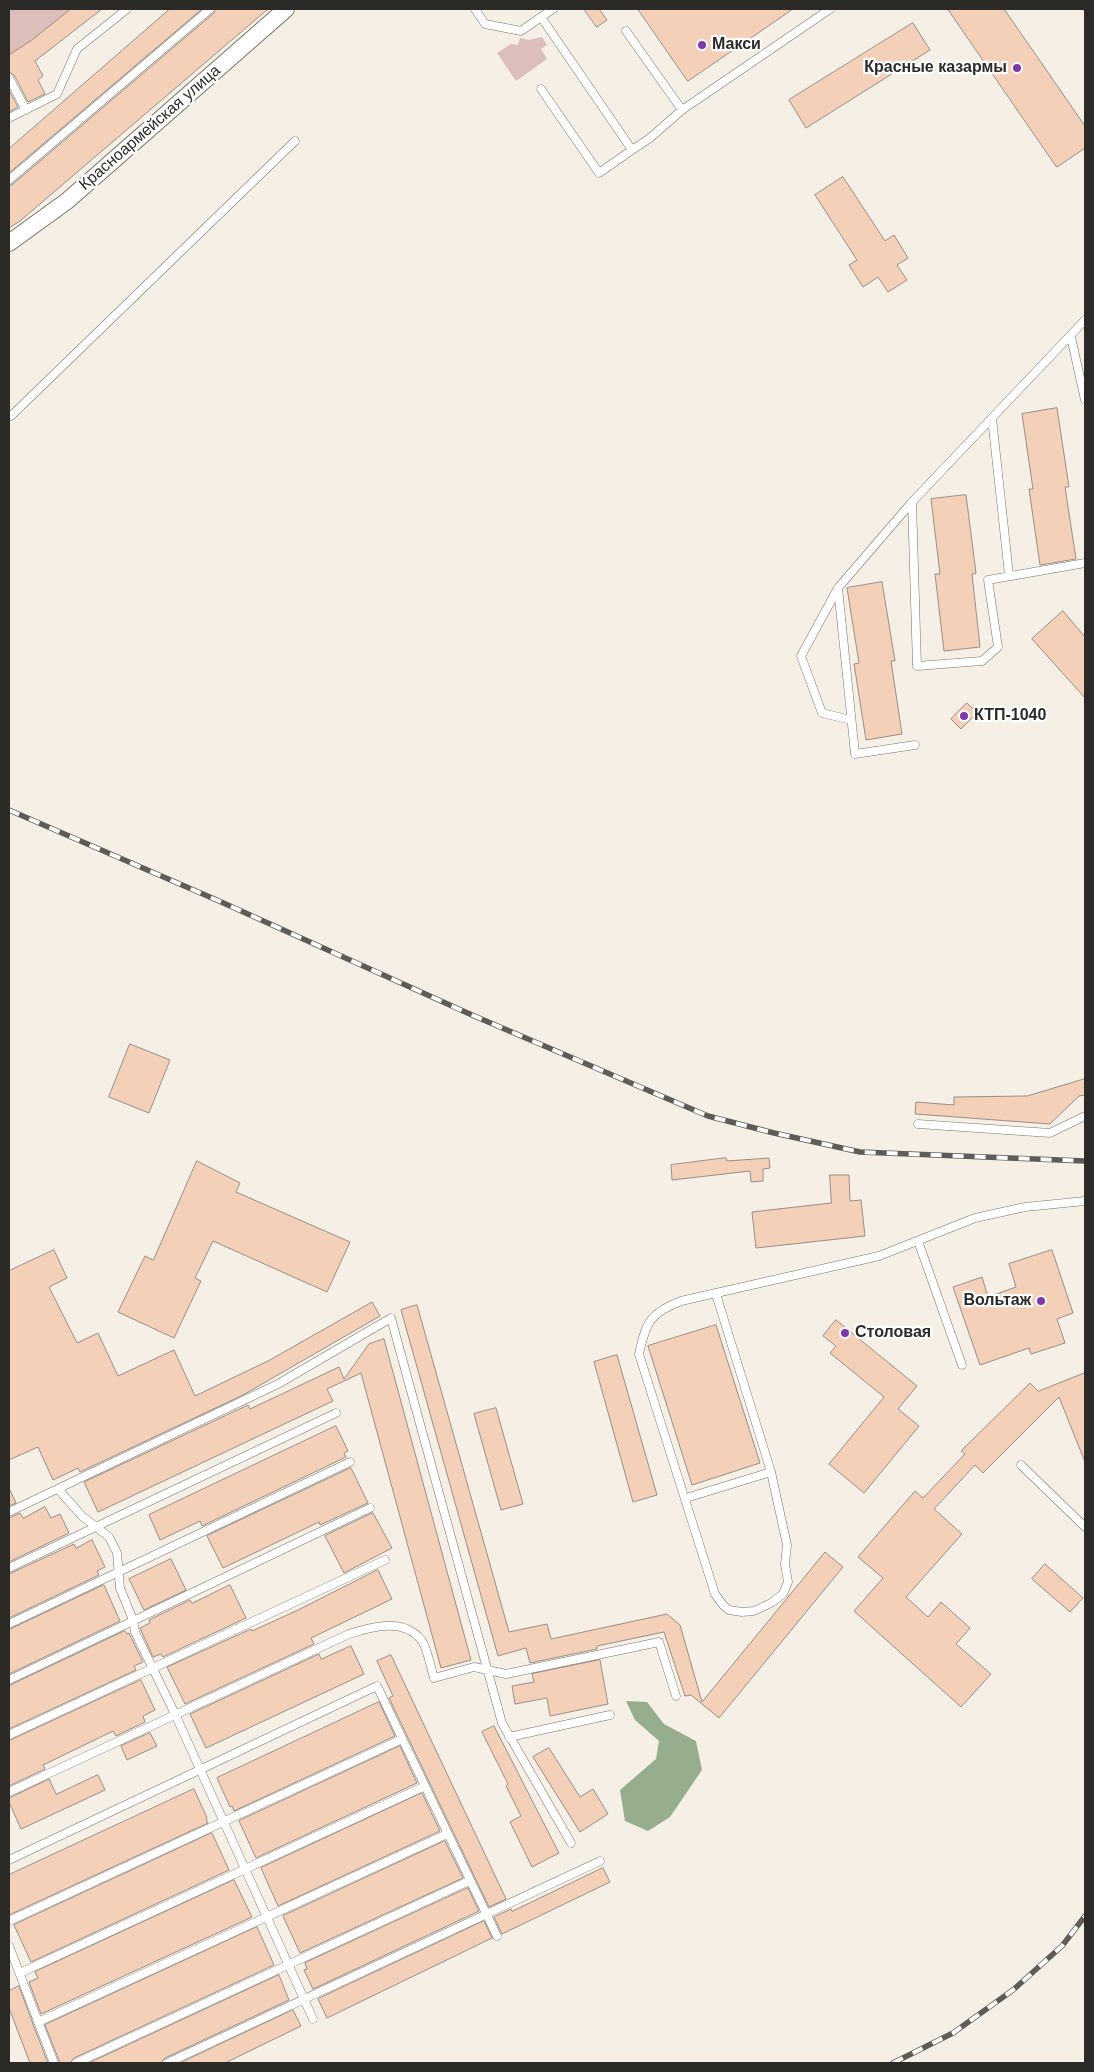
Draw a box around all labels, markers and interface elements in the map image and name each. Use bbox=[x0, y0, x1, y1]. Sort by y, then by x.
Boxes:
place label: Макси bbox=[712, 35, 761, 55]
marker: Макси bbox=[696, 39, 708, 51]
place label: Красные казармы bbox=[864, 58, 1007, 78]
street label: Красноармейская улица bbox=[75, 61, 225, 195]
marker: Красные казармы bbox=[1011, 62, 1023, 74]
place label: КТП-1040 bbox=[974, 706, 1046, 726]
marker: КТП-1040 bbox=[958, 710, 970, 722]
place label: Вольтаж bbox=[963, 1291, 1031, 1311]
marker: Вольтаж bbox=[1035, 1295, 1047, 1307]
place label: Столовая bbox=[855, 1323, 931, 1343]
marker: Столовая bbox=[839, 1327, 851, 1339]

